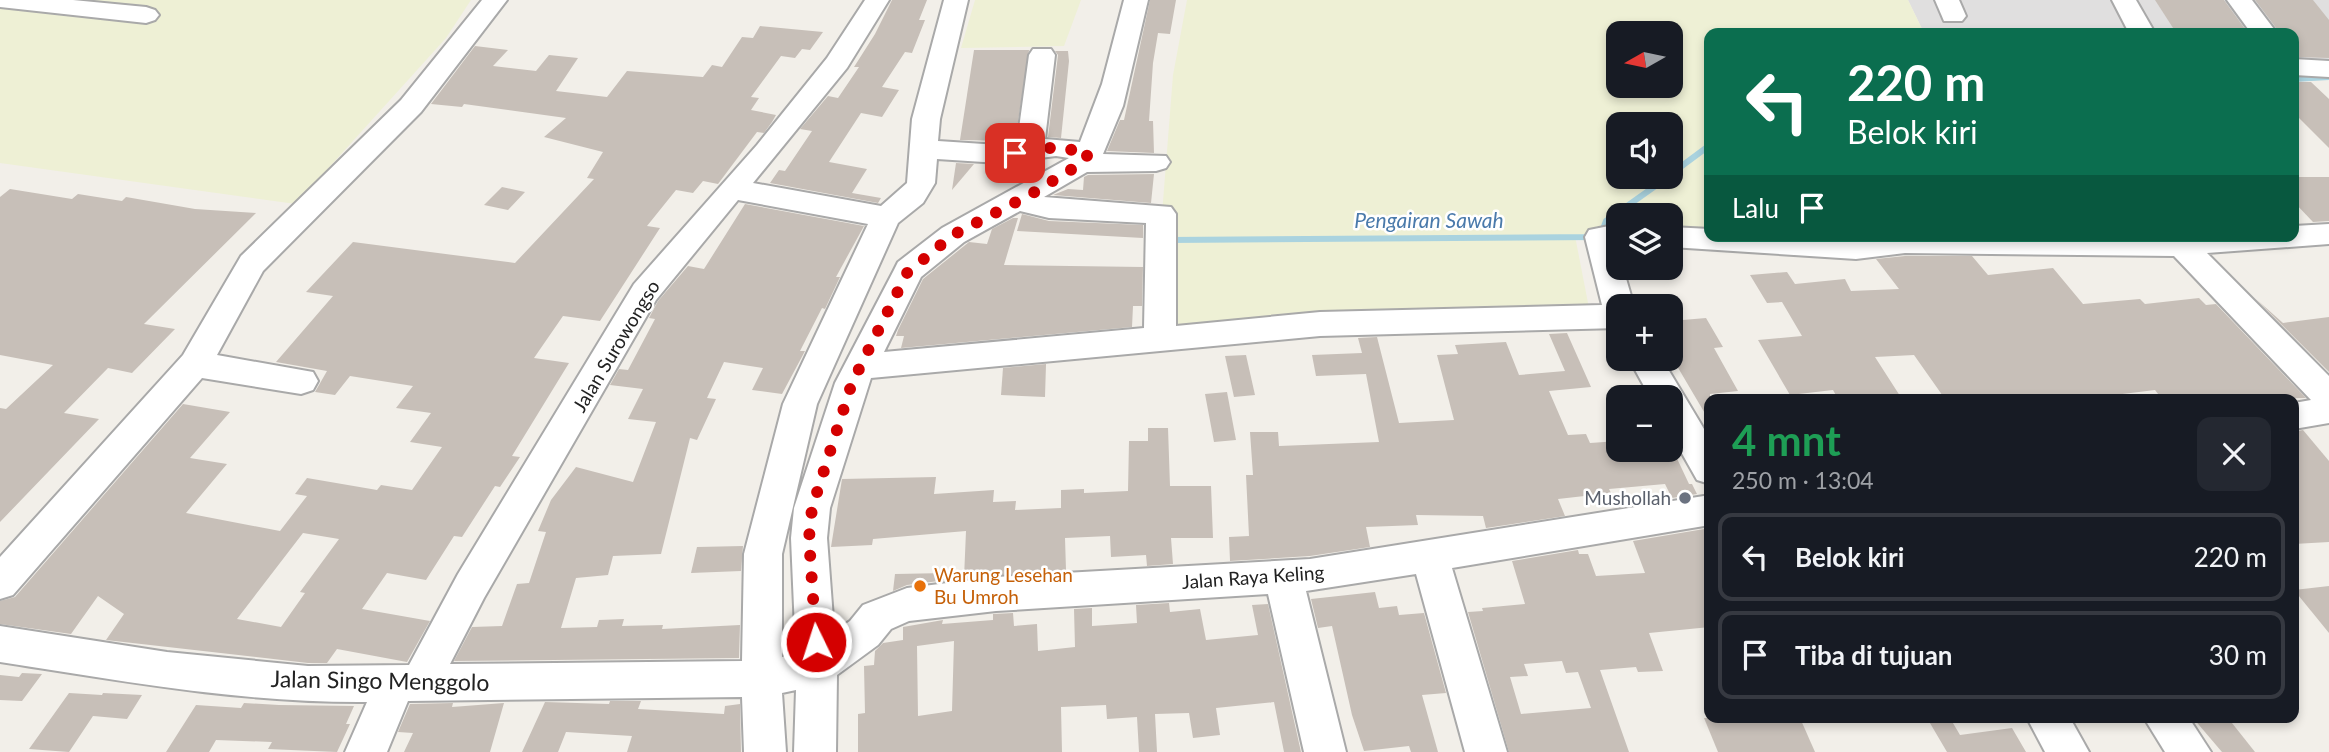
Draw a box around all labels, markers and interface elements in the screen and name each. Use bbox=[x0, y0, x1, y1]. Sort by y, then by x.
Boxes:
north arrow bbox=[1606, 21, 1684, 98]
map controls bbox=[1606, 21, 1683, 462]
text: 220 m bbox=[1847, 53, 1985, 111]
icon: left bbox=[1732, 56, 1823, 147]
button: sound bbox=[1606, 112, 1683, 189]
text: Belok kiri bbox=[1847, 112, 1978, 151]
pin bbox=[985, 123, 1045, 183]
icon: arrive bbox=[996, 134, 1034, 172]
icon: arrive bbox=[1793, 189, 1831, 227]
text: Lalu bbox=[1732, 192, 1779, 224]
button: layers bbox=[1606, 203, 1683, 280]
water label: Pengairan Sawah bbox=[1354, 207, 1504, 232]
street label: Jalan Surowongso bbox=[567, 276, 664, 416]
button: + bbox=[1606, 294, 1683, 371]
button: − bbox=[1606, 385, 1683, 462]
text: 4 mnt bbox=[1732, 415, 1841, 465]
button: close bbox=[2197, 417, 2271, 491]
text: 250 m · 13:04 bbox=[1732, 466, 1874, 494]
place label: Mushollah bbox=[1584, 486, 1671, 509]
marker: Mushollah bbox=[1677, 490, 1693, 506]
icon: left bbox=[1736, 538, 1774, 576]
text: Belok kiri bbox=[1795, 541, 1904, 573]
text: 220 m bbox=[2194, 541, 2267, 573]
street label: Jalan Raya Keling bbox=[1181, 560, 1325, 593]
place label: Warung Lesehan Bu Umroh bbox=[934, 563, 1073, 608]
marker: Warung Lesehan Bu Umroh bbox=[912, 578, 928, 594]
position arrow bbox=[779, 605, 853, 679]
icon: arrive bbox=[1736, 636, 1774, 674]
text: Tiba di tujuan bbox=[1795, 639, 1953, 671]
text: 30 m bbox=[2209, 639, 2267, 671]
street label: Jalan Singo Menggolo bbox=[270, 664, 490, 696]

